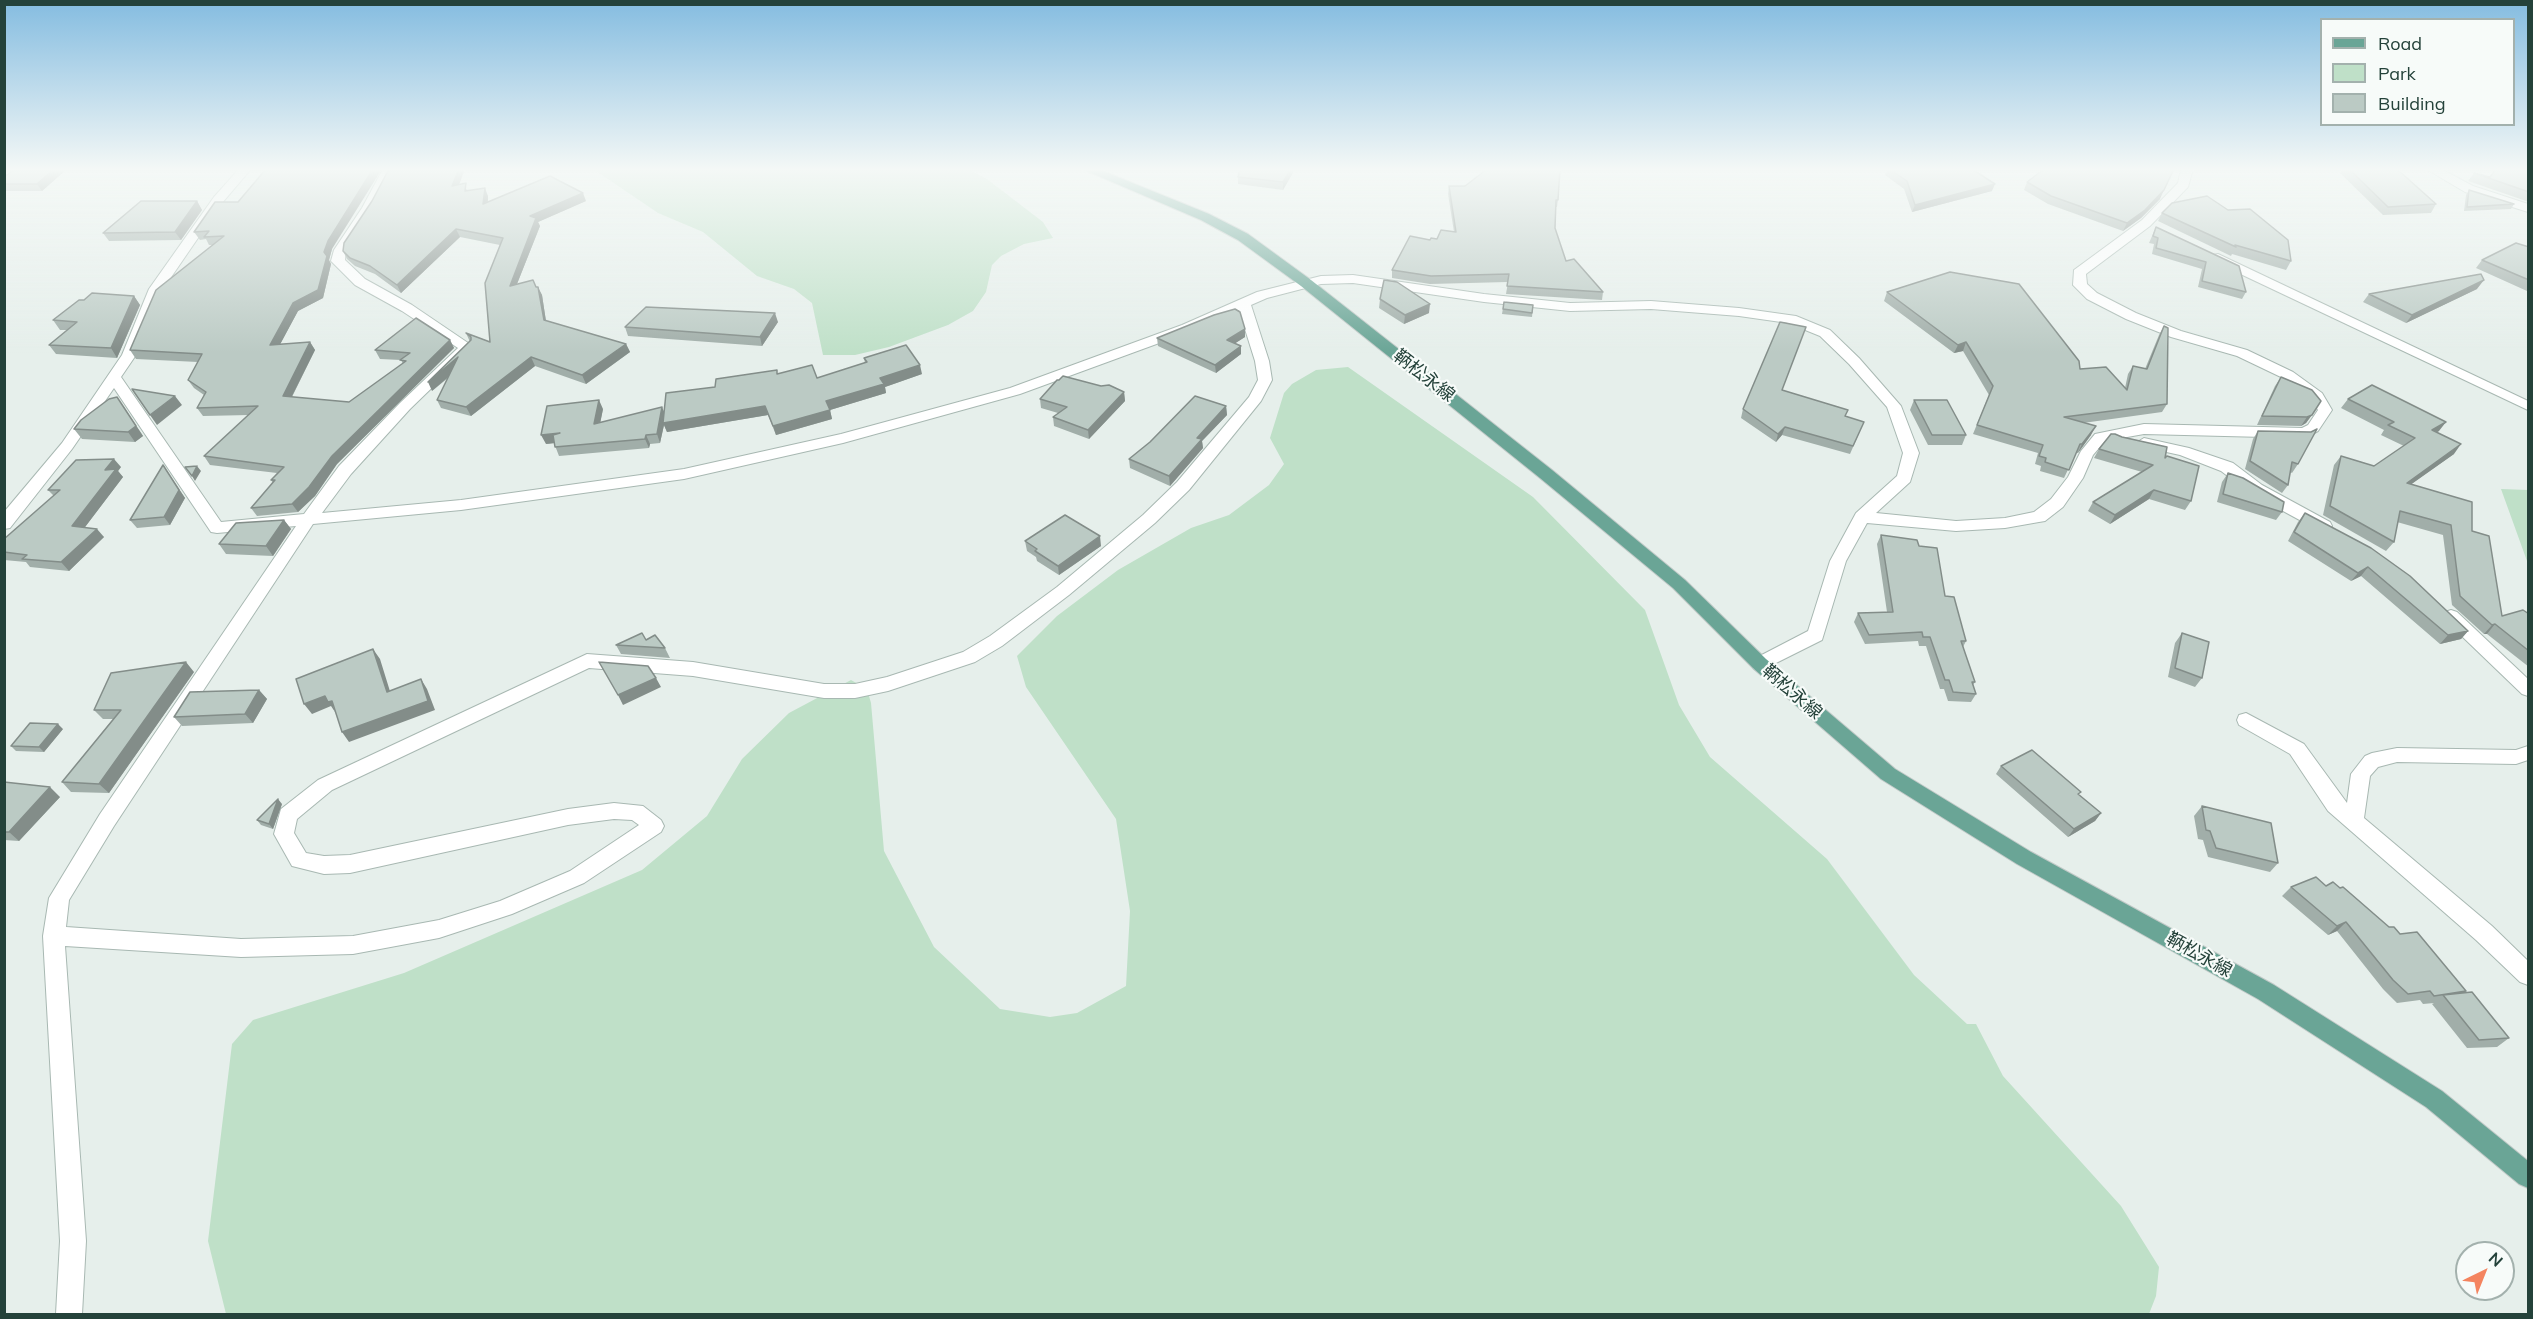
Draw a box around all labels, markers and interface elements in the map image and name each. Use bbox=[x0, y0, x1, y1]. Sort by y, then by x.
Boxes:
legend bbox=[2320, 18, 2515, 126]
text: Road bbox=[2378, 32, 2422, 55]
text: Park bbox=[2378, 62, 2416, 85]
text: Building bbox=[2378, 92, 2446, 115]
street label: 鞆松永線 bbox=[1389, 345, 1459, 407]
street label: 鞆松永線 bbox=[1758, 660, 1826, 724]
street label: 鞆松永線 bbox=[2162, 928, 2236, 982]
north arrow bbox=[2455, 1241, 2515, 1301]
text: N bbox=[2485, 1248, 2507, 1271]

